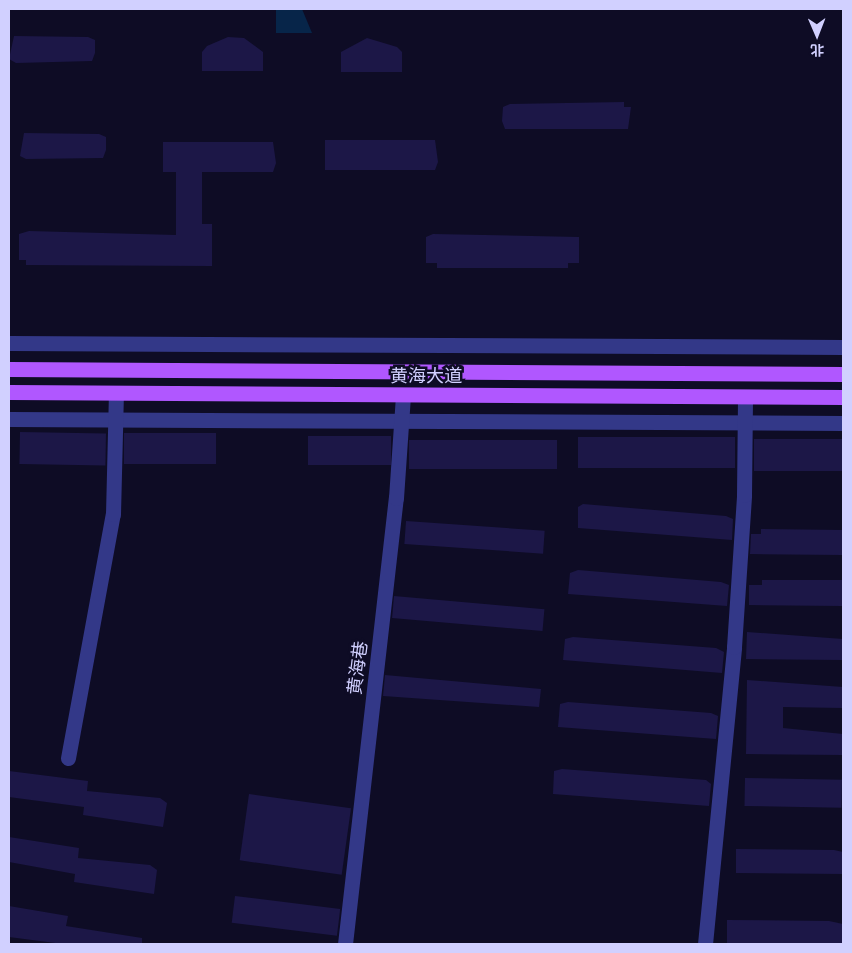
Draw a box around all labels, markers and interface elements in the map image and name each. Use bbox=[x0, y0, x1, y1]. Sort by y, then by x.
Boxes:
north arrow bbox=[792, 10, 842, 60]
text: 北 bbox=[810, 41, 824, 59]
street label: 黄海大道 bbox=[390, 365, 462, 387]
street label: 黄海巷 bbox=[344, 640, 372, 696]

